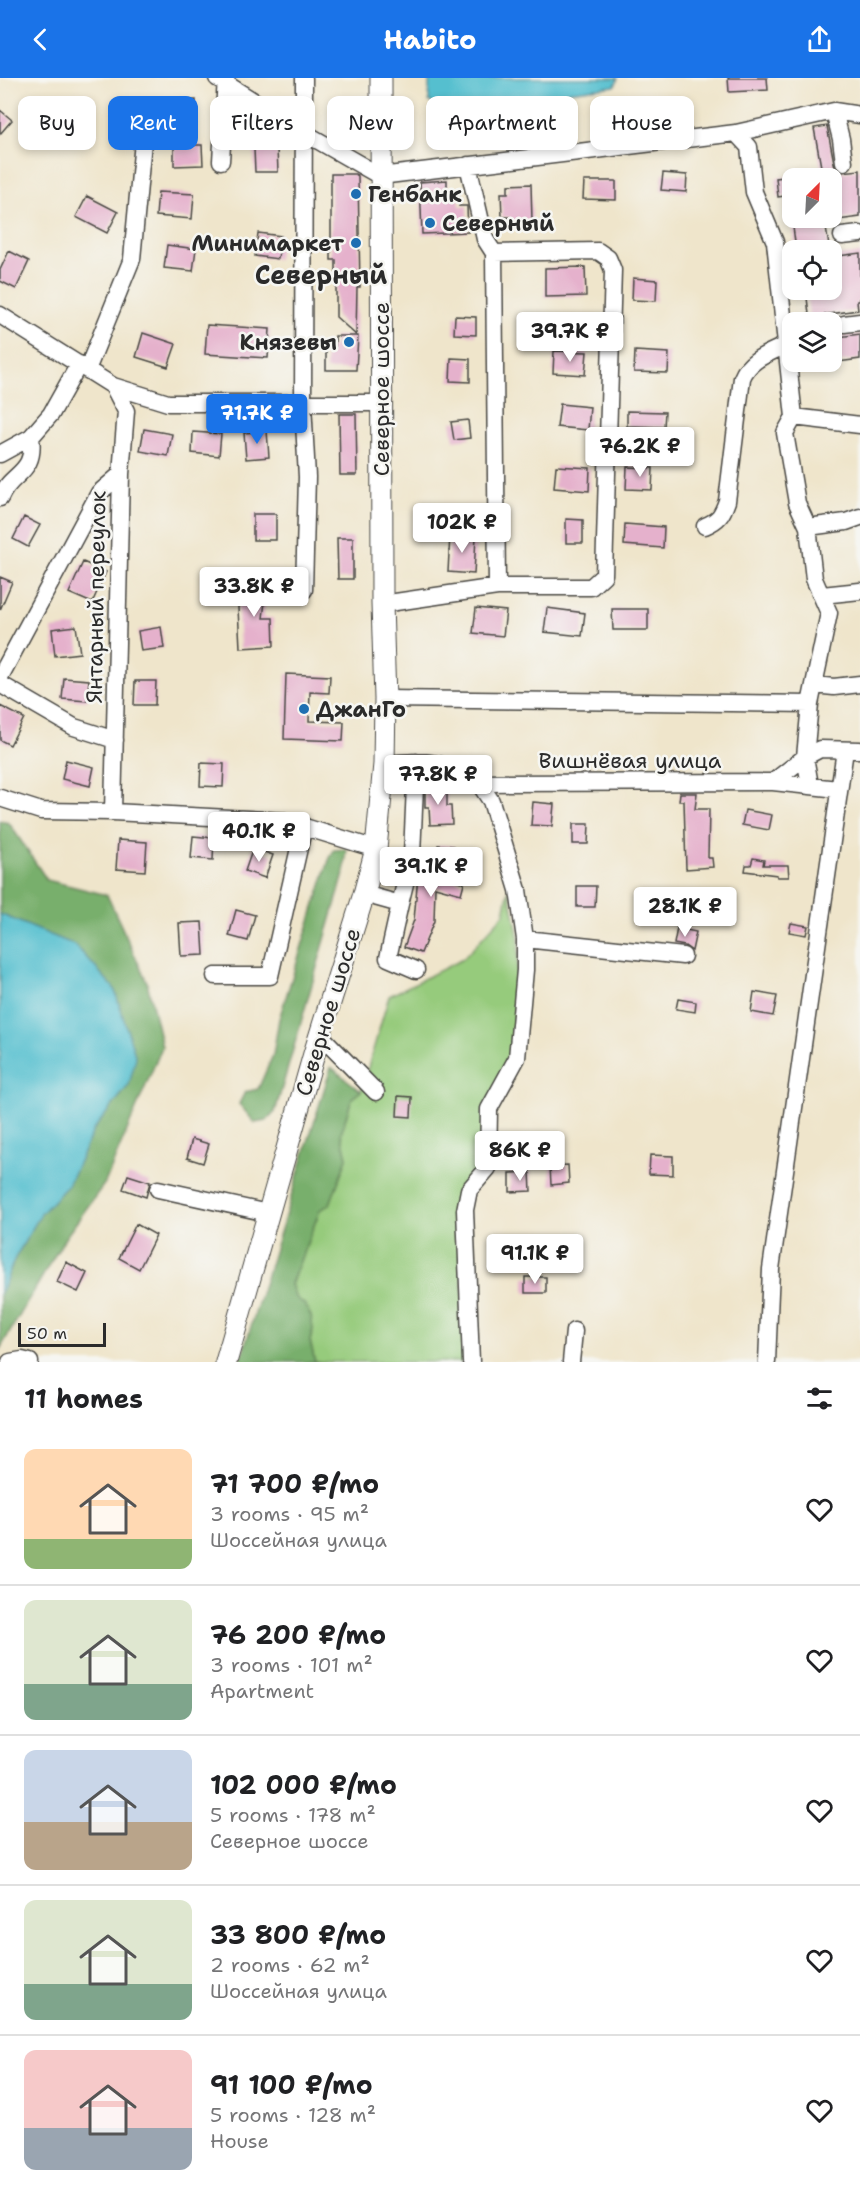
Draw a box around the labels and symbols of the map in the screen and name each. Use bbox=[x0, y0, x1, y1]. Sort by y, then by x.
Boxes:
north arrow bbox=[782, 168, 842, 228]
place label: Генбанк bbox=[368, 180, 462, 209]
marker: Генбанк bbox=[349, 187, 363, 201]
place label: Северный bbox=[442, 209, 554, 238]
marker: Северный bbox=[423, 216, 437, 230]
place label: Минимаркет bbox=[191, 229, 345, 258]
marker: Минимаркет bbox=[349, 236, 363, 250]
district label: Северный bbox=[255, 257, 387, 292]
street label: Северное шоссе bbox=[367, 302, 396, 476]
pin: 39.7K ₽ bbox=[515, 312, 625, 363]
place label: Князевы bbox=[240, 328, 337, 357]
marker: Князевы bbox=[342, 335, 356, 349]
pin: 71.7K ₽ bbox=[202, 394, 312, 445]
pin: 76.2K ₽ bbox=[585, 427, 695, 478]
street label: Янтарный переулок bbox=[80, 490, 112, 704]
pin: 102K ₽ bbox=[413, 503, 511, 554]
pin: 33.8K ₽ bbox=[199, 567, 309, 618]
place label: ДжанГо bbox=[316, 695, 406, 724]
marker: ДжанГо bbox=[297, 702, 311, 716]
street label: Вишнёвая улица bbox=[539, 746, 722, 775]
pin: 77.8K ₽ bbox=[383, 755, 493, 806]
pin: 40.1K ₽ bbox=[204, 812, 314, 863]
pin: 39.1K ₽ bbox=[376, 847, 486, 898]
pin: 28.1K ₽ bbox=[630, 887, 740, 938]
street label: Северное шоссе bbox=[289, 924, 367, 1100]
pin: 86K ₽ bbox=[478, 1131, 562, 1182]
pin: 91.1K ₽ bbox=[480, 1234, 590, 1285]
scale bar bbox=[18, 1320, 106, 1348]

